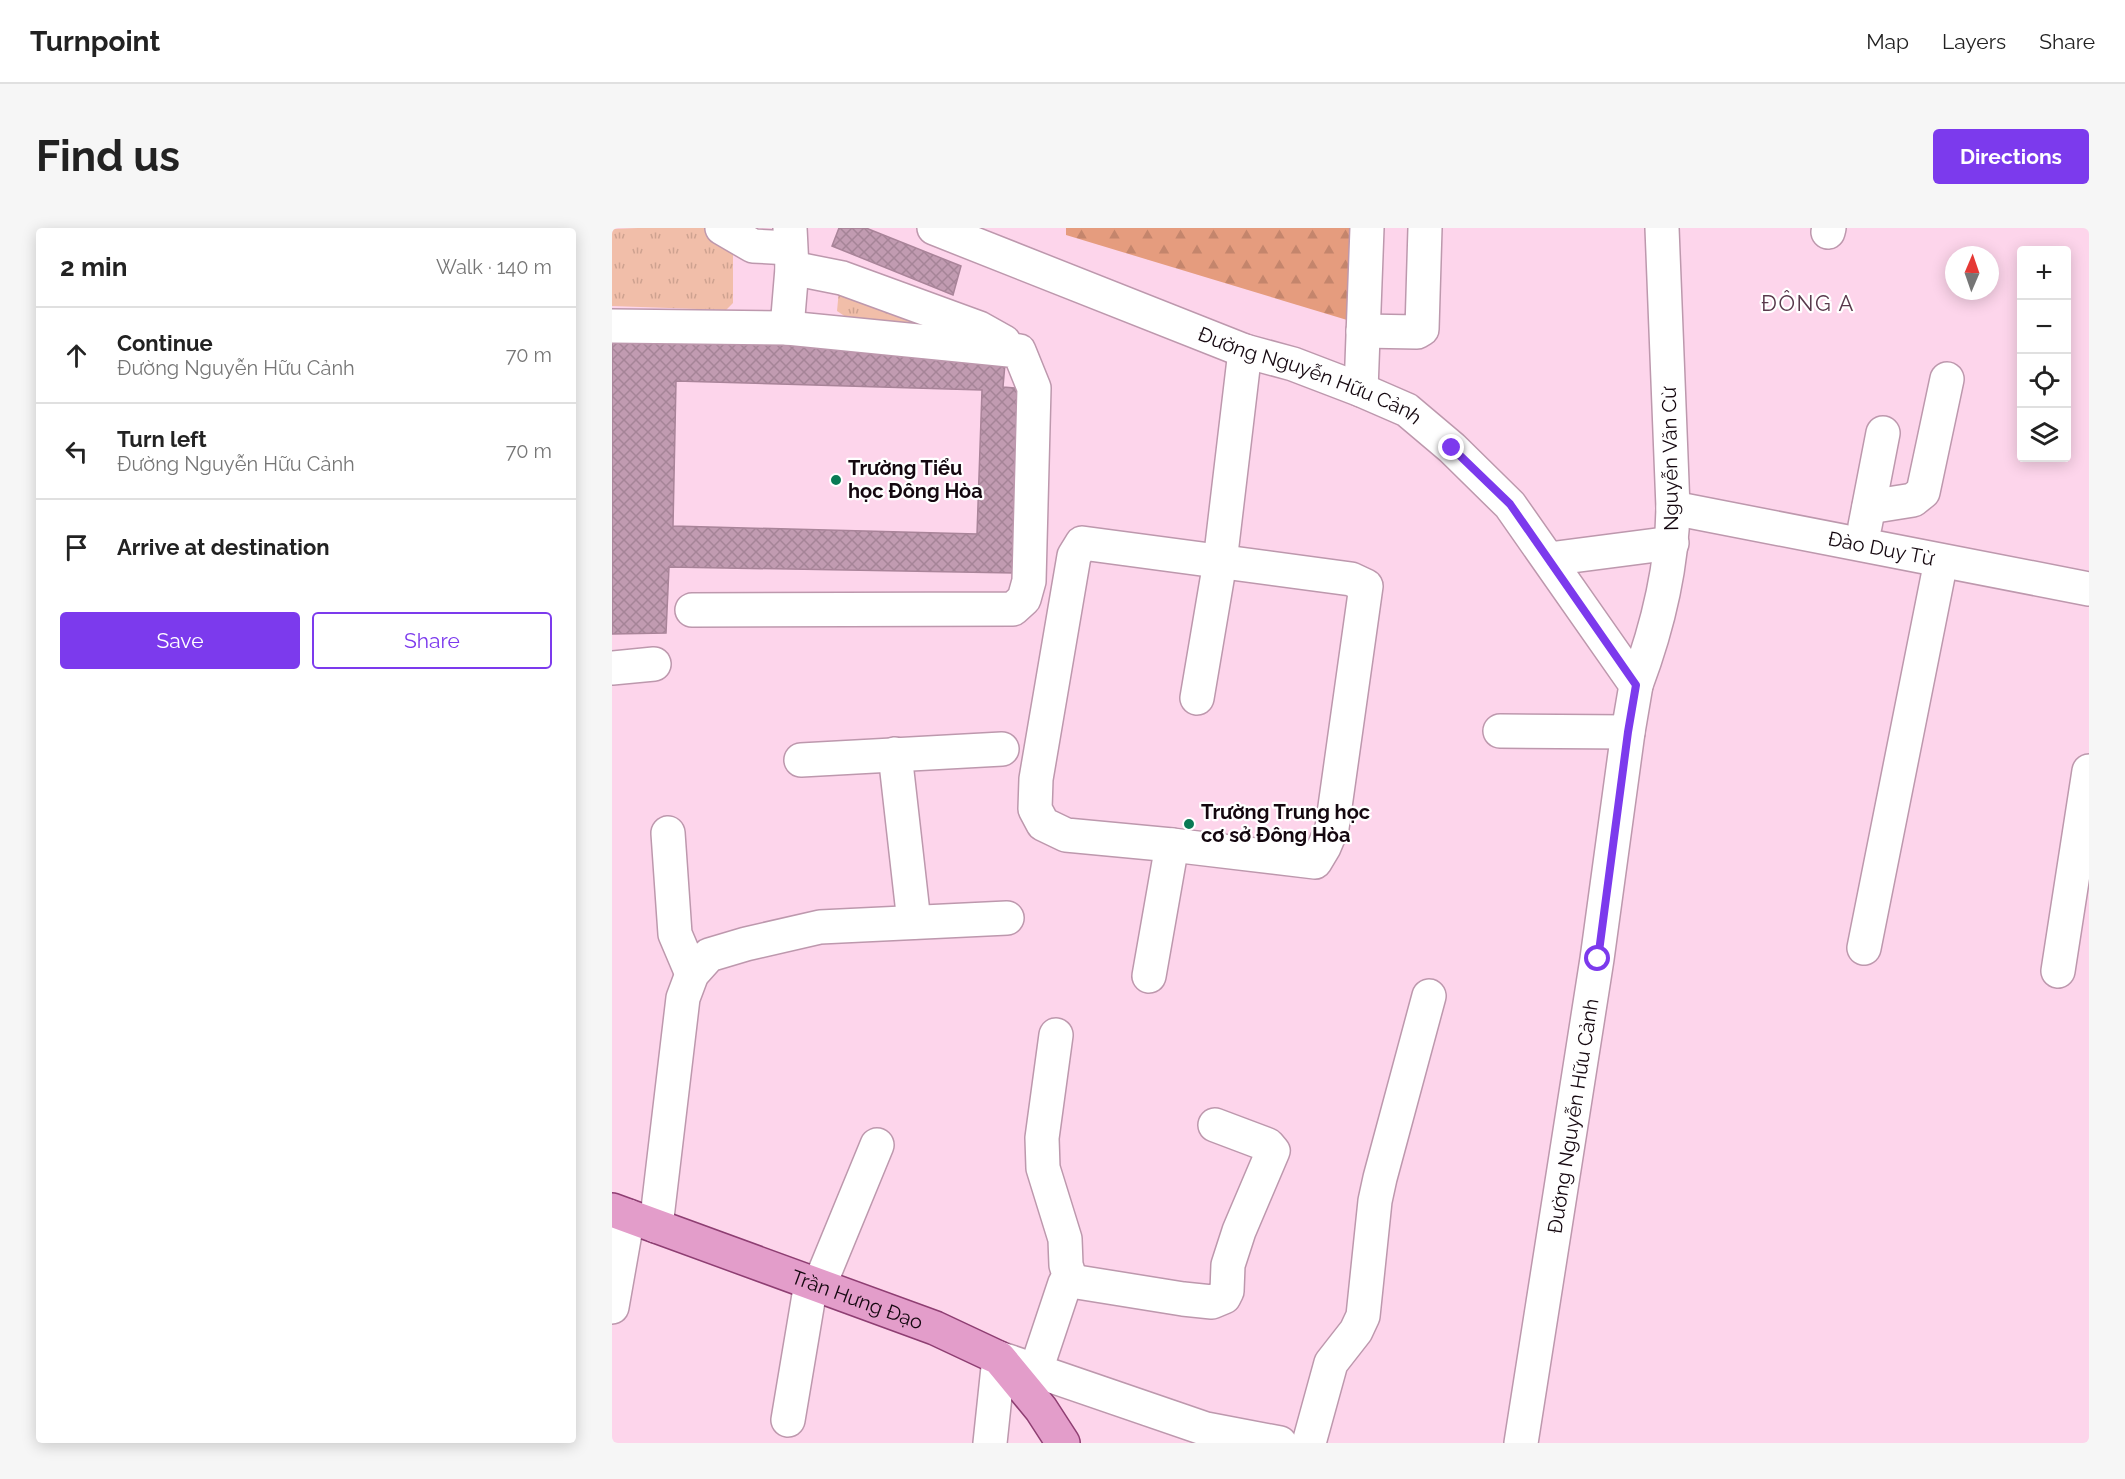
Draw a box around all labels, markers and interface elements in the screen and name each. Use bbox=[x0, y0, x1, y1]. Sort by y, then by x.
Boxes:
text: Turnpoint bbox=[30, 25, 160, 58]
text: Map bbox=[1866, 29, 1909, 54]
text: Layers bbox=[1942, 29, 2006, 54]
text: Share bbox=[2039, 29, 2095, 54]
button: Directions bbox=[1933, 129, 2089, 184]
text: Find us bbox=[36, 132, 180, 181]
north arrow bbox=[1945, 246, 1999, 300]
map controls bbox=[2017, 246, 2071, 462]
button: + bbox=[2017, 246, 2071, 300]
text: 2 min bbox=[60, 252, 127, 282]
text: Walk · 140 m bbox=[436, 255, 552, 279]
district label: ĐÔNG A bbox=[1761, 290, 1855, 316]
button: − bbox=[2017, 300, 2071, 354]
street label: Đường Nguyễn Hữu Cảnh bbox=[1195, 322, 1427, 429]
text: Continue bbox=[117, 330, 213, 356]
icon: ahead bbox=[60, 339, 93, 372]
text: 70 m bbox=[506, 343, 552, 367]
button: locate bbox=[2017, 354, 2071, 408]
text: Đường Nguyễn Hữu Cảnh bbox=[117, 356, 355, 380]
street label: Nguyễn Văn Cừ bbox=[1657, 386, 1683, 531]
button: layers bbox=[2017, 408, 2071, 462]
text: Turn left bbox=[117, 426, 207, 452]
route end bbox=[1438, 434, 1464, 460]
icon: left bbox=[60, 435, 93, 468]
text: 70 m bbox=[506, 439, 552, 463]
text: Đường Nguyễn Hữu Cảnh bbox=[117, 452, 355, 476]
place label: Trường Tiểu học Đông Hòa bbox=[848, 456, 983, 503]
marker: Trường Tiểu học Đông Hòa bbox=[829, 473, 843, 487]
street label: Đào Duy Từ bbox=[1826, 526, 1937, 571]
icon: arrive bbox=[60, 531, 93, 564]
text: Arrive at destination bbox=[117, 534, 330, 560]
button: Save bbox=[60, 612, 300, 669]
button: Share bbox=[312, 612, 552, 669]
place label: Trường Trung học cơ sở Đông Hòa bbox=[1201, 800, 1370, 847]
marker: Trường Trung học cơ sở Đông Hòa bbox=[1182, 817, 1196, 831]
route start bbox=[1584, 945, 1610, 971]
street label: Đường Nguyễn Hữu Cảnh bbox=[1543, 997, 1603, 1235]
street label: Trần Hưng Đạo bbox=[788, 1265, 926, 1335]

